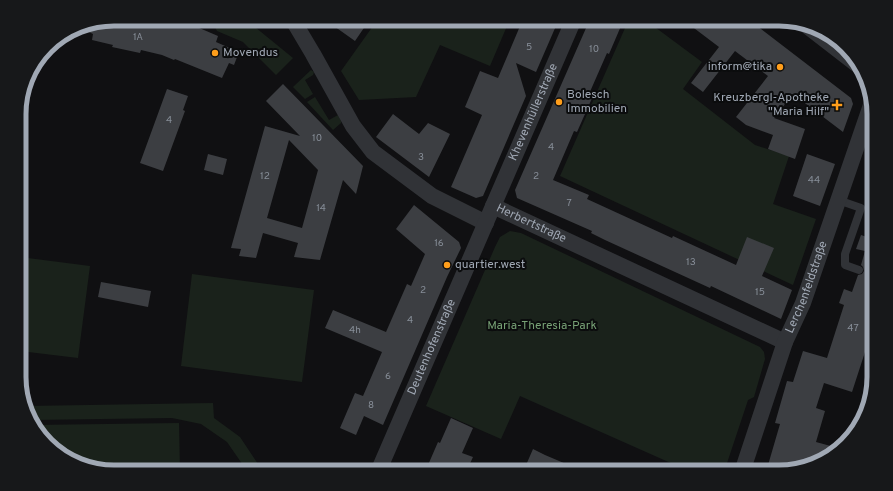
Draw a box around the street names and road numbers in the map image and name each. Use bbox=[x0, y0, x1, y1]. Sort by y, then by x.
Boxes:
street label: Khevenhüllerstraße bbox=[505, 61, 562, 164]
street label: Herbertstraße bbox=[493, 200, 569, 247]
street label: Lerchenfeldstraße bbox=[782, 239, 832, 336]
street label: Deutenhofenstraße bbox=[404, 297, 460, 398]

